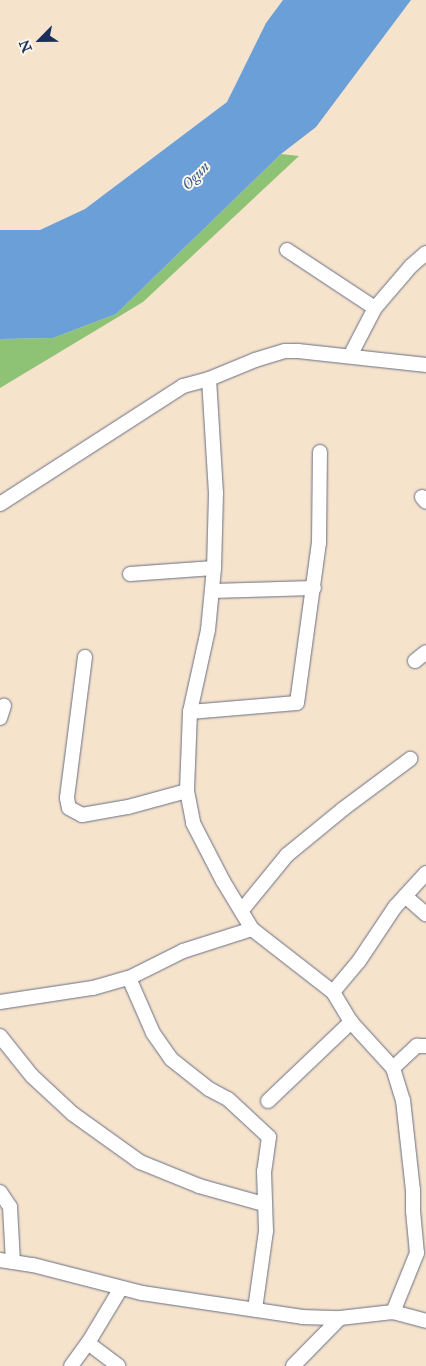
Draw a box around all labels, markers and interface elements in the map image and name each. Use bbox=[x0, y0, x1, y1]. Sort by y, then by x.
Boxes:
north arrow bbox=[15, 15, 65, 65]
text: N bbox=[16, 37, 36, 55]
water label: Ogun bbox=[178, 158, 214, 194]

